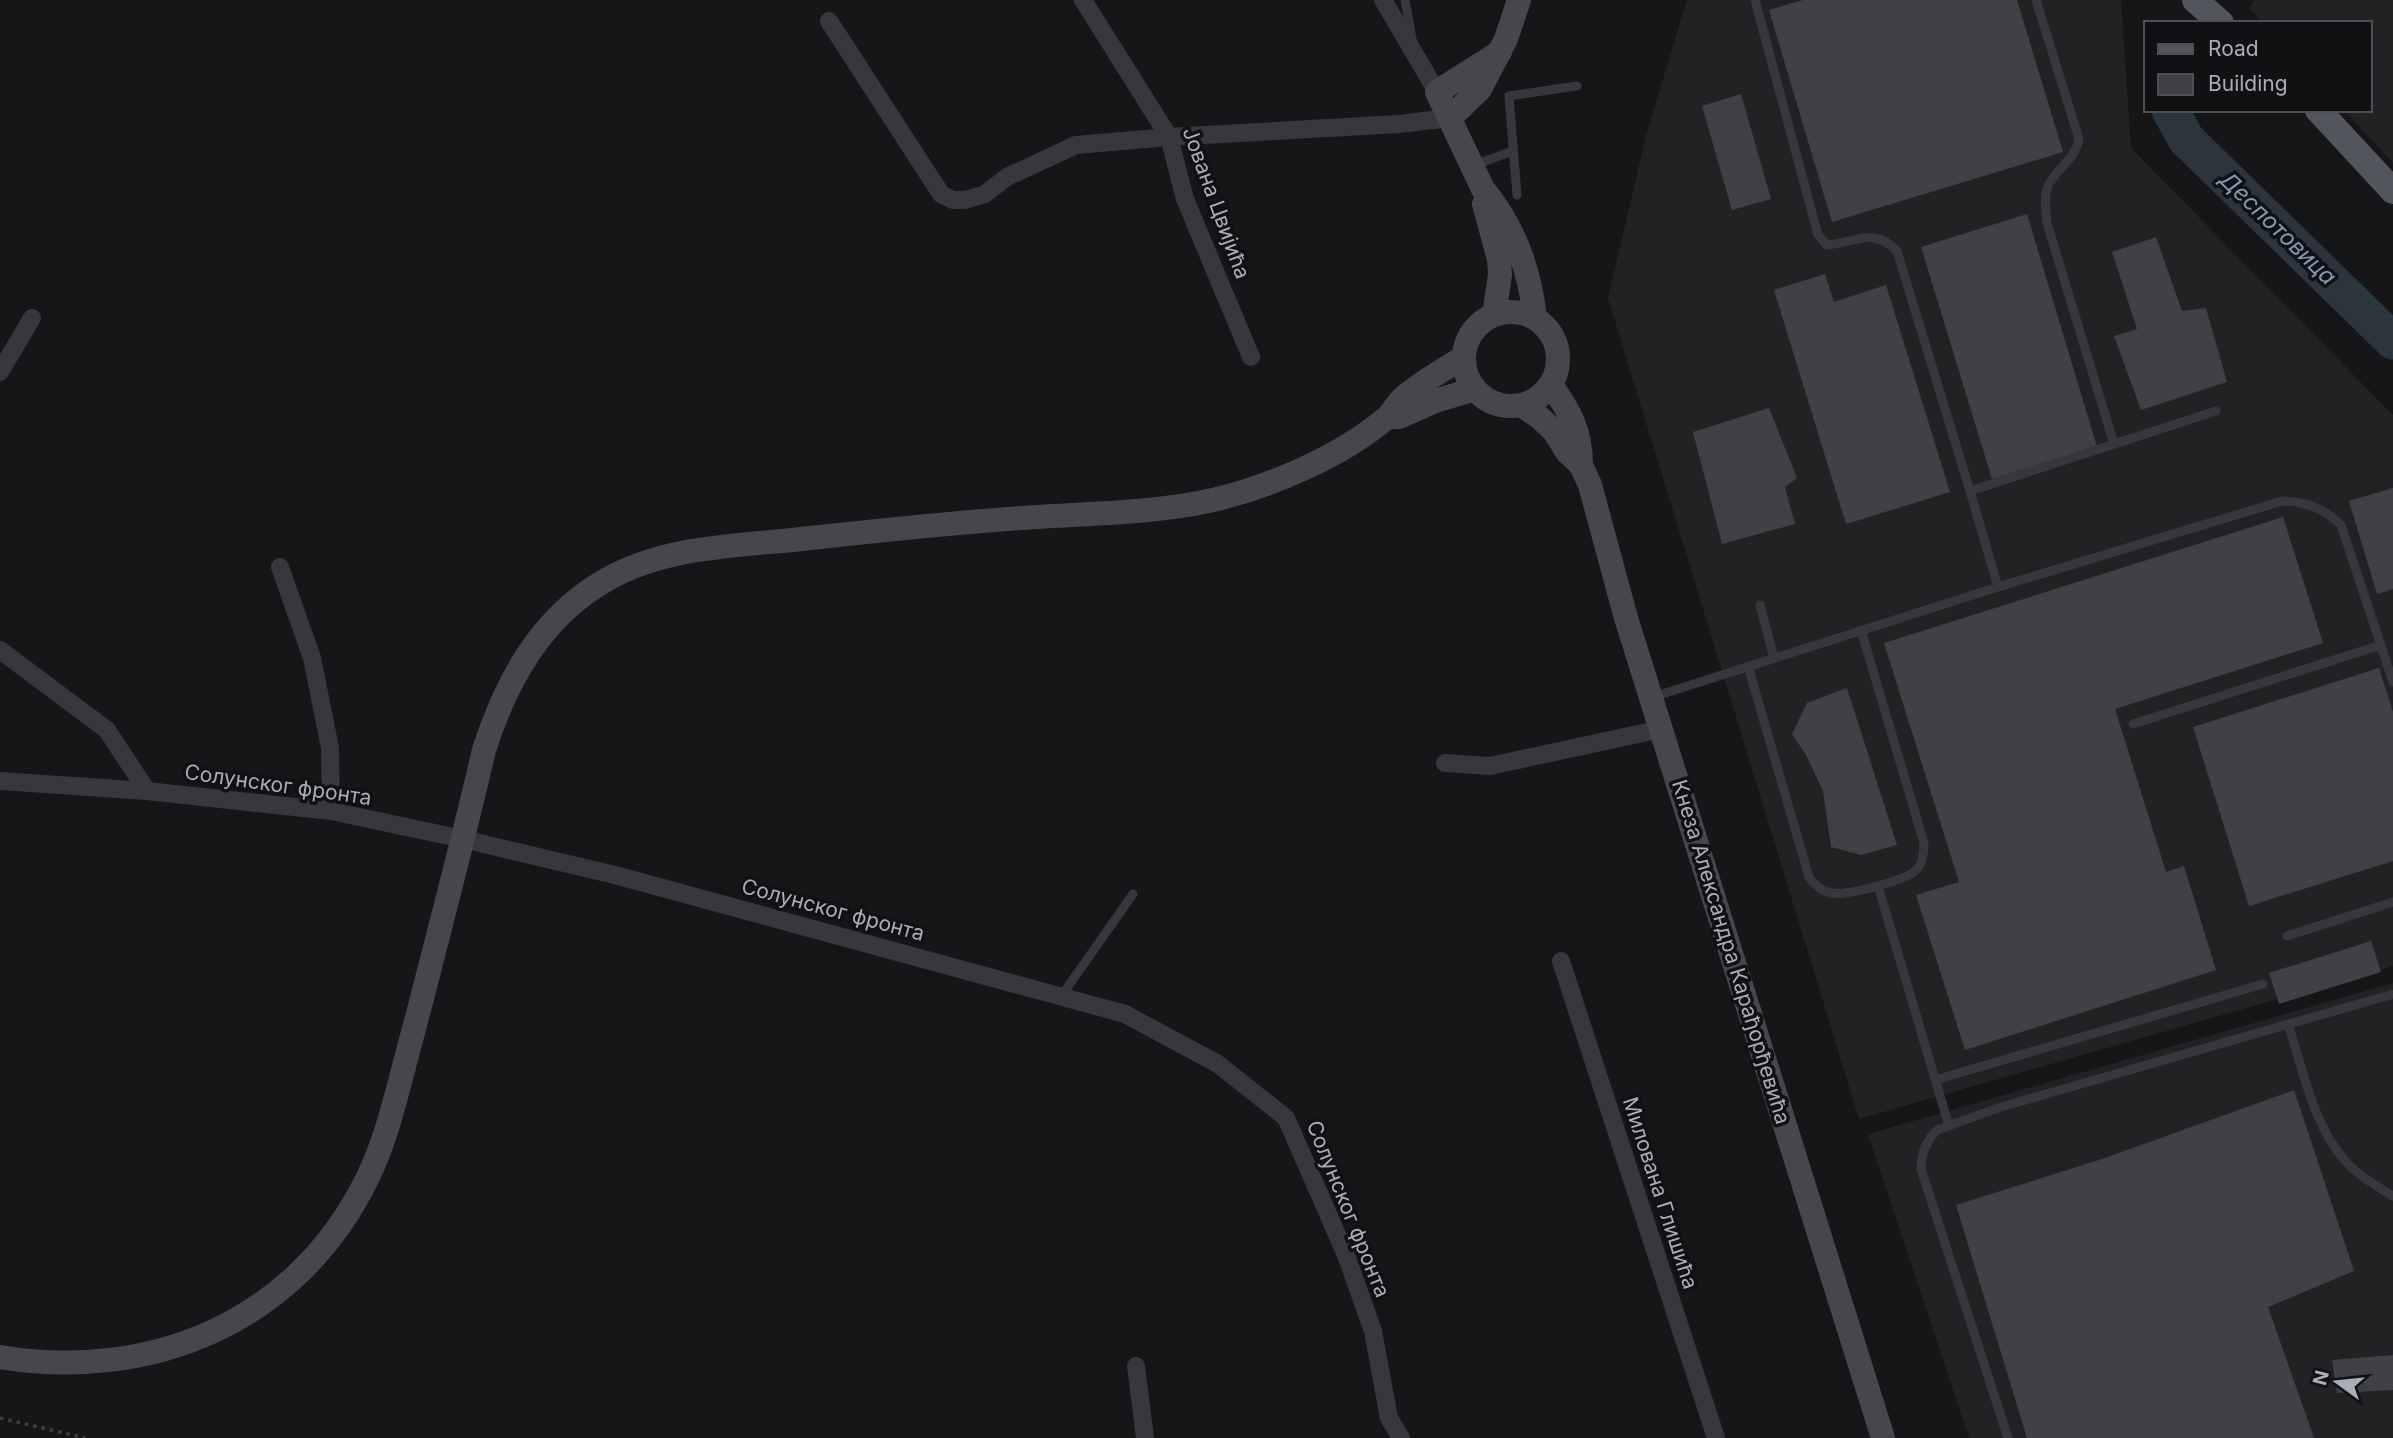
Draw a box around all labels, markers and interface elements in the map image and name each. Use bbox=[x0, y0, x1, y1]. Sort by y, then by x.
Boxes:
legend bbox=[2144, 21, 2372, 112]
text: Road bbox=[2208, 36, 2259, 61]
text: Building bbox=[2208, 71, 2288, 96]
street label: Јована Цвијића bbox=[1177, 124, 1255, 282]
water label: Деспотовица bbox=[2213, 165, 2342, 291]
street label: Солунског фронта bbox=[183, 759, 373, 810]
street label: Кнеза Александра Карађорђевића bbox=[1667, 777, 1796, 1127]
street label: Солунског фронта bbox=[739, 873, 927, 946]
street label: Милована Глишића bbox=[1618, 1094, 1703, 1292]
street label: Солунског фронта bbox=[1302, 1117, 1395, 1301]
north arrow bbox=[2302, 1347, 2372, 1417]
text: N bbox=[2308, 1368, 2334, 1388]

